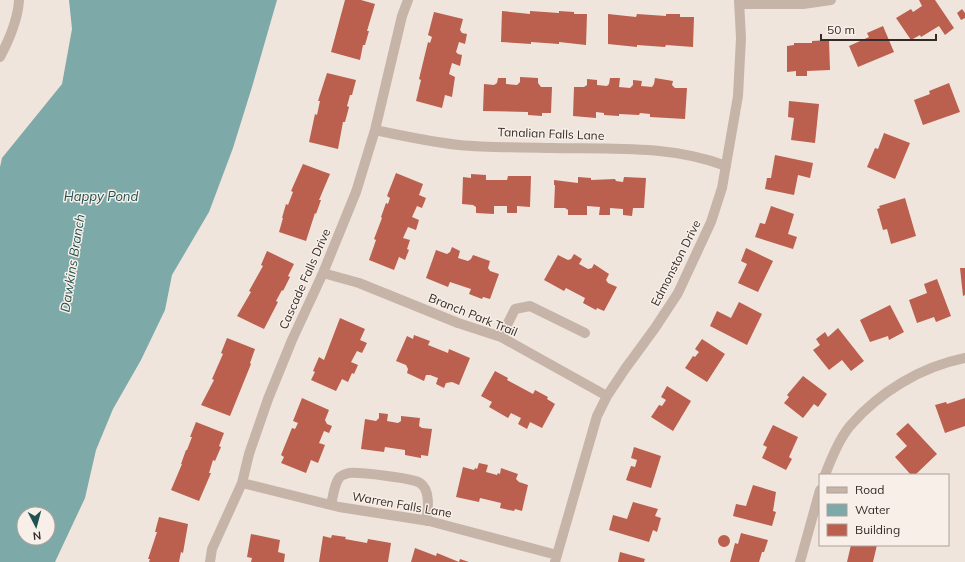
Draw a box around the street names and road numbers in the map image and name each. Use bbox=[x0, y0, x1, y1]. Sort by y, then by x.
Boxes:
street label: Tanalian Falls Lane bbox=[497, 124, 605, 143]
street label: Edmonston Drive bbox=[647, 217, 704, 308]
street label: Cascade Falls Drive bbox=[276, 226, 333, 331]
street label: Branch Park Trail bbox=[426, 290, 520, 339]
street label: Warren Falls Lane bbox=[351, 488, 453, 521]

